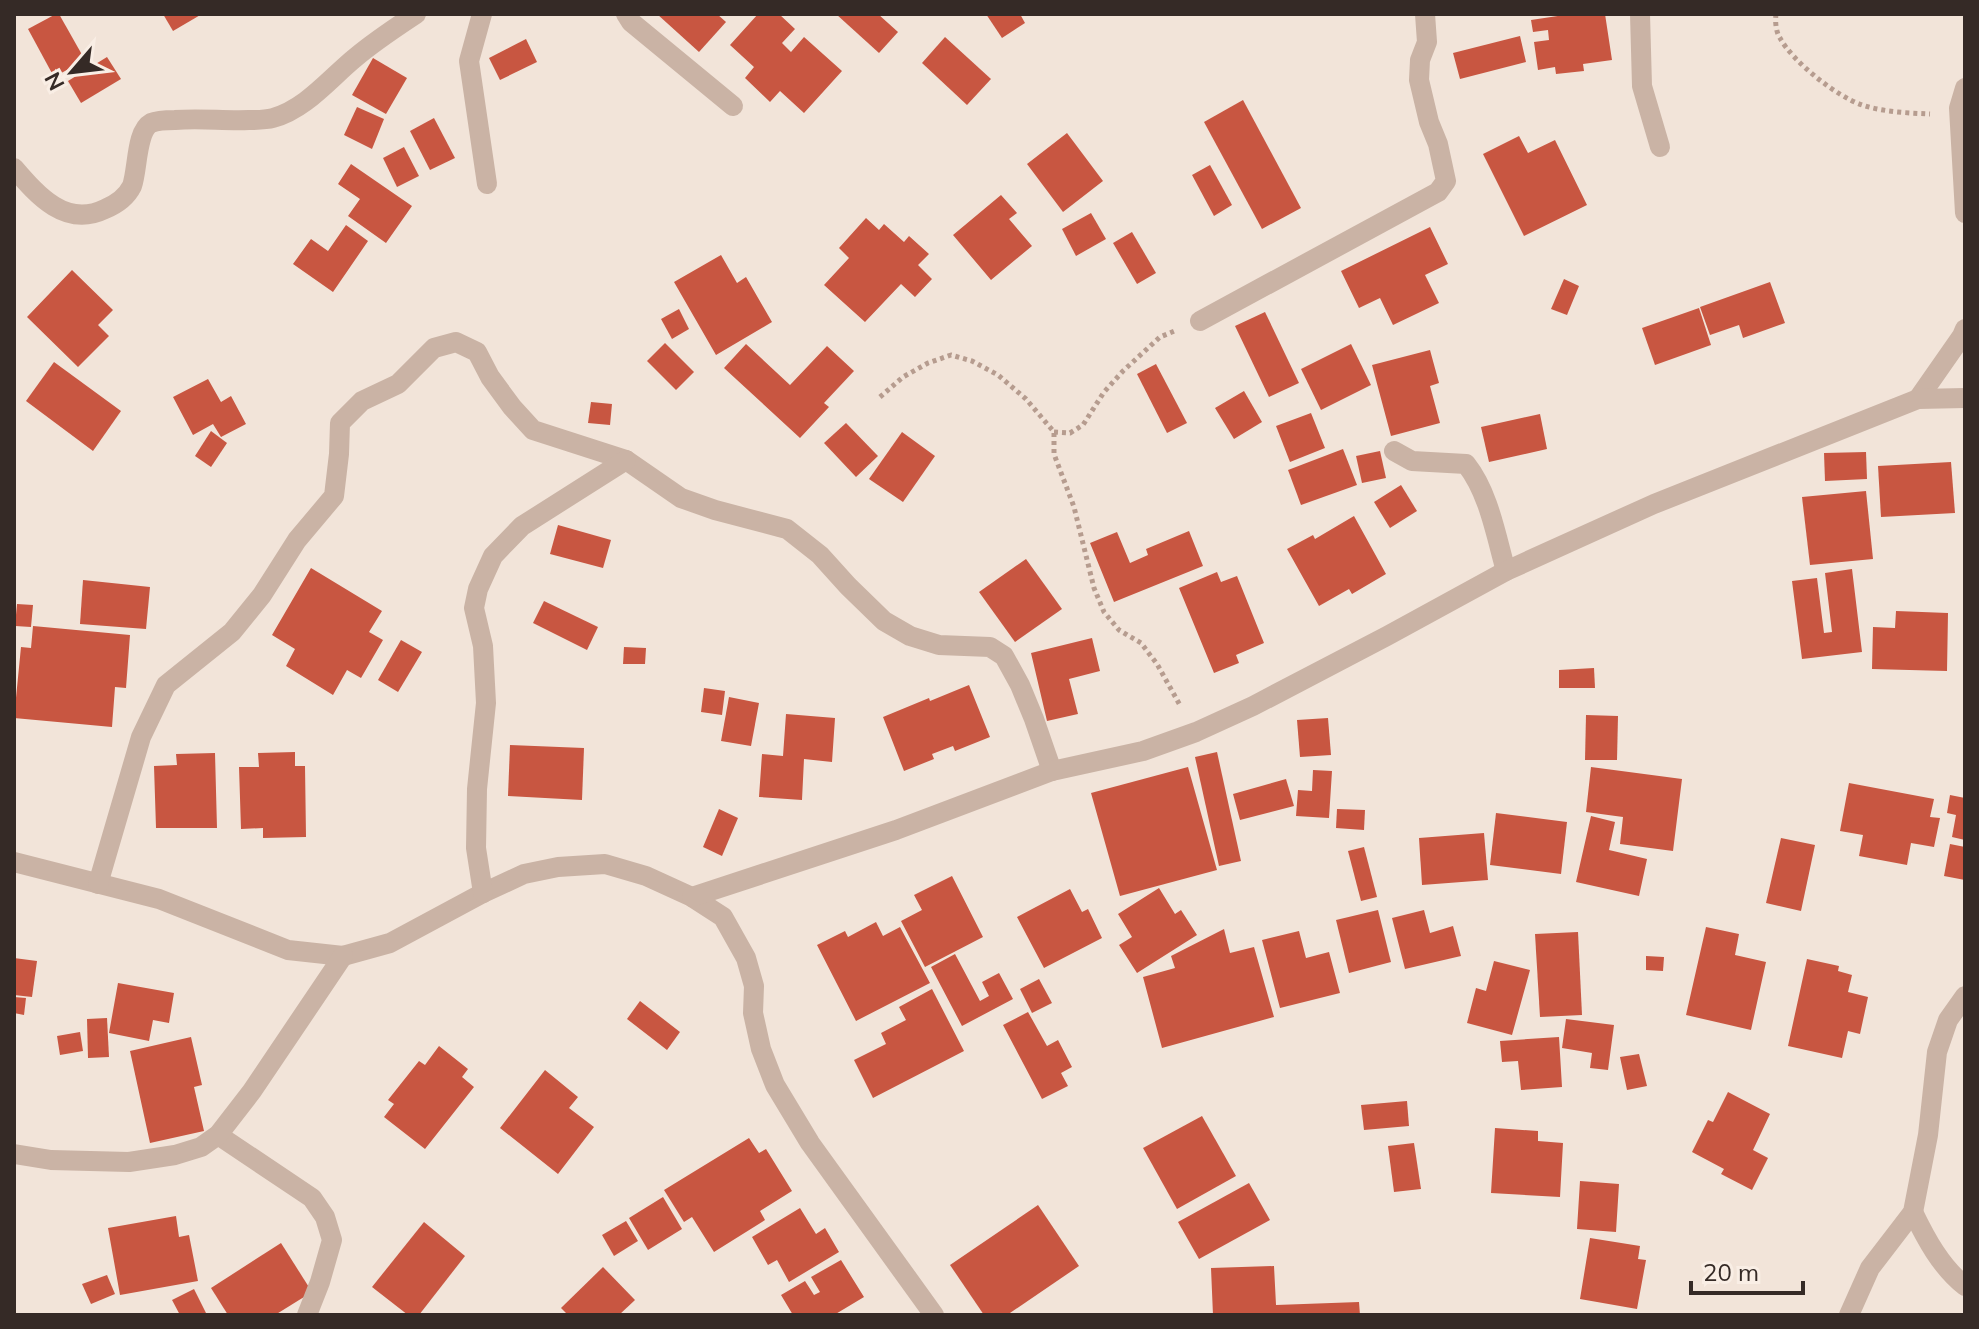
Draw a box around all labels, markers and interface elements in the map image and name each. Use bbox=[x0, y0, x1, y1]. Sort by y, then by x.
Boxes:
north arrow bbox=[32, 32, 112, 112]
text: N bbox=[38, 67, 71, 95]
scale bar bbox=[1691, 1245, 1803, 1295]
text: 20 m bbox=[1703, 1257, 1759, 1287]

